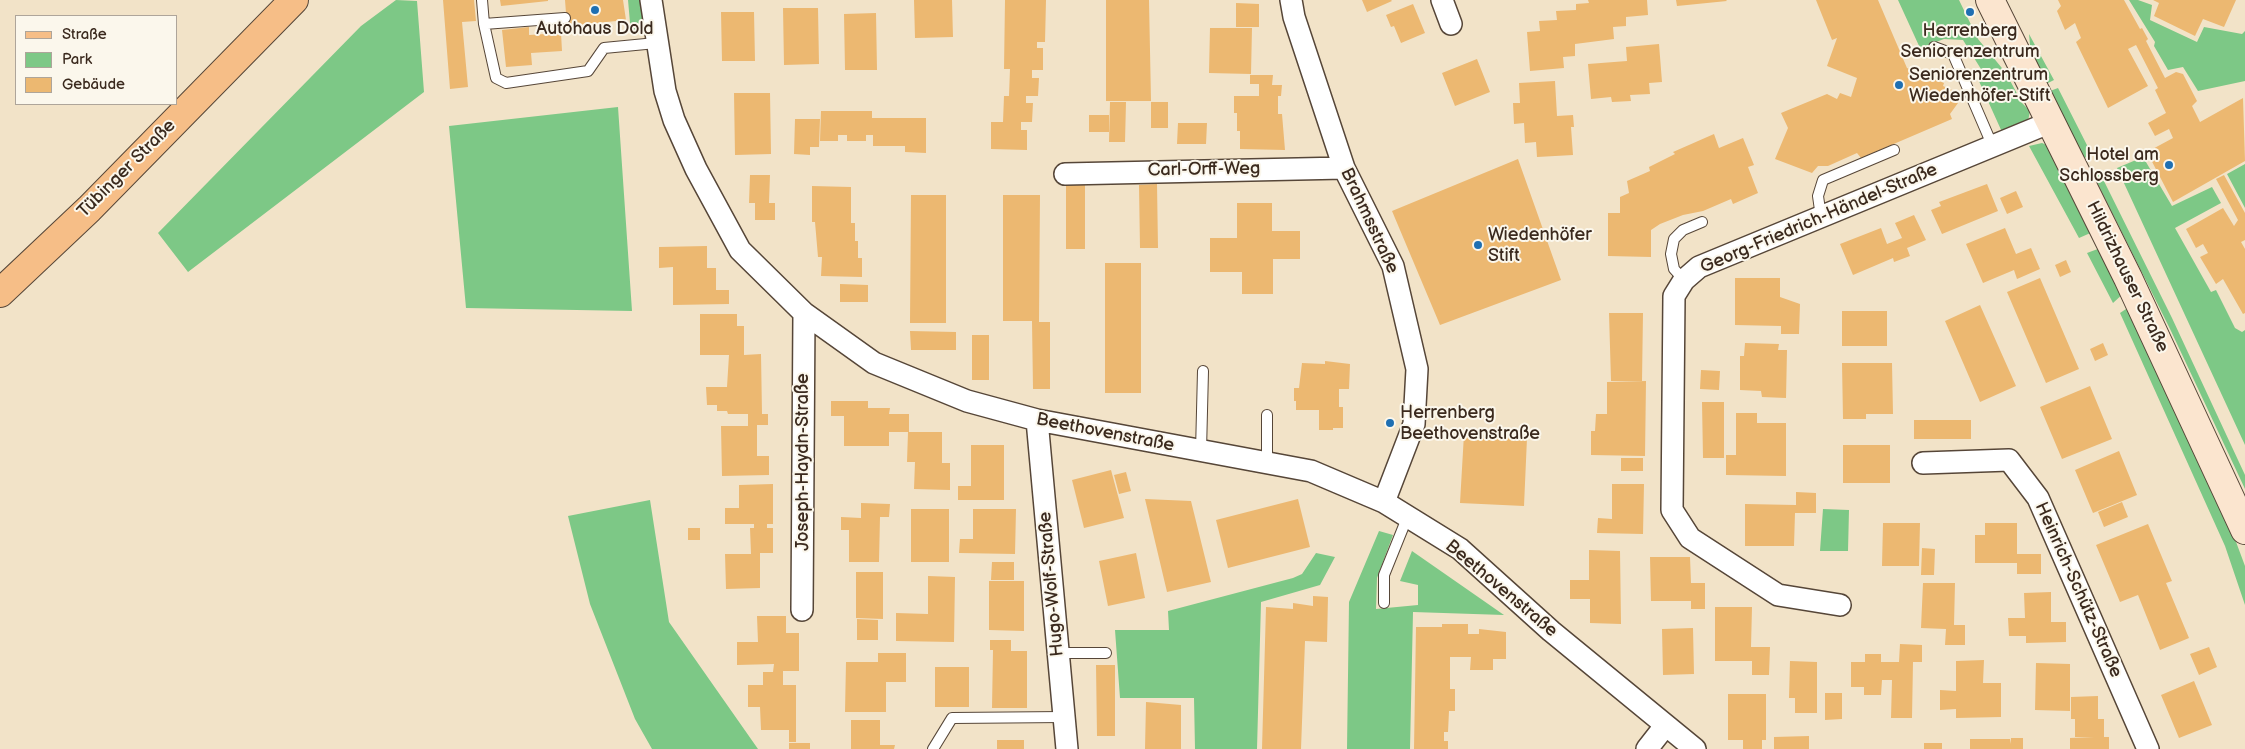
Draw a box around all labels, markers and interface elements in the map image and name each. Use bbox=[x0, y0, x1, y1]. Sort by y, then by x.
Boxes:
marker: Autohaus Dold bbox=[589, 4, 601, 16]
marker: Herrenberg Seniorenzentrum bbox=[1964, 6, 1976, 18]
legend bbox=[15, 15, 178, 105]
place label: Autohaus Dold bbox=[536, 18, 654, 40]
place label: Herrenberg Seniorenzentrum bbox=[1900, 20, 2040, 62]
text: Straße bbox=[62, 25, 107, 44]
text: Park bbox=[62, 50, 92, 69]
place label: Seniorenzentrum Wiedenhöfer-Stift bbox=[1909, 64, 2050, 106]
text: Gebäude bbox=[62, 75, 125, 94]
marker: Seniorenzentrum Wiedenhöfer-Stift bbox=[1893, 79, 1905, 91]
street label: Tübinger Straße bbox=[73, 115, 181, 223]
place label: Hotel am Schlossberg bbox=[2059, 144, 2159, 186]
street label: Carl-Orff-Weg bbox=[1148, 158, 1260, 182]
street label: Georg-Friedrich-Händel-Straße bbox=[1697, 159, 1941, 279]
marker: Hotel am Schlossberg bbox=[2163, 159, 2175, 171]
street label: Brahmsstraße bbox=[1335, 165, 1403, 277]
street label: Hildrizhauser Straße bbox=[2081, 198, 2173, 356]
place label: Wiedenhöfer Stift bbox=[1488, 224, 1592, 266]
marker: Wiedenhöfer Stift bbox=[1472, 239, 1484, 251]
street label: Joseph-Haydn-Straße bbox=[792, 373, 814, 551]
place label: Herrenberg Beethovenstraße bbox=[1400, 402, 1540, 444]
street label: Beethovenstraße bbox=[1034, 409, 1176, 457]
marker: Herrenberg Beethovenstraße bbox=[1384, 417, 1396, 429]
street label: Heinrich-Schütz-Straße bbox=[2030, 499, 2126, 681]
street label: Hugo-Wolf-Straße bbox=[1035, 511, 1069, 657]
street label: Beethovenstraße bbox=[1440, 536, 1562, 642]

